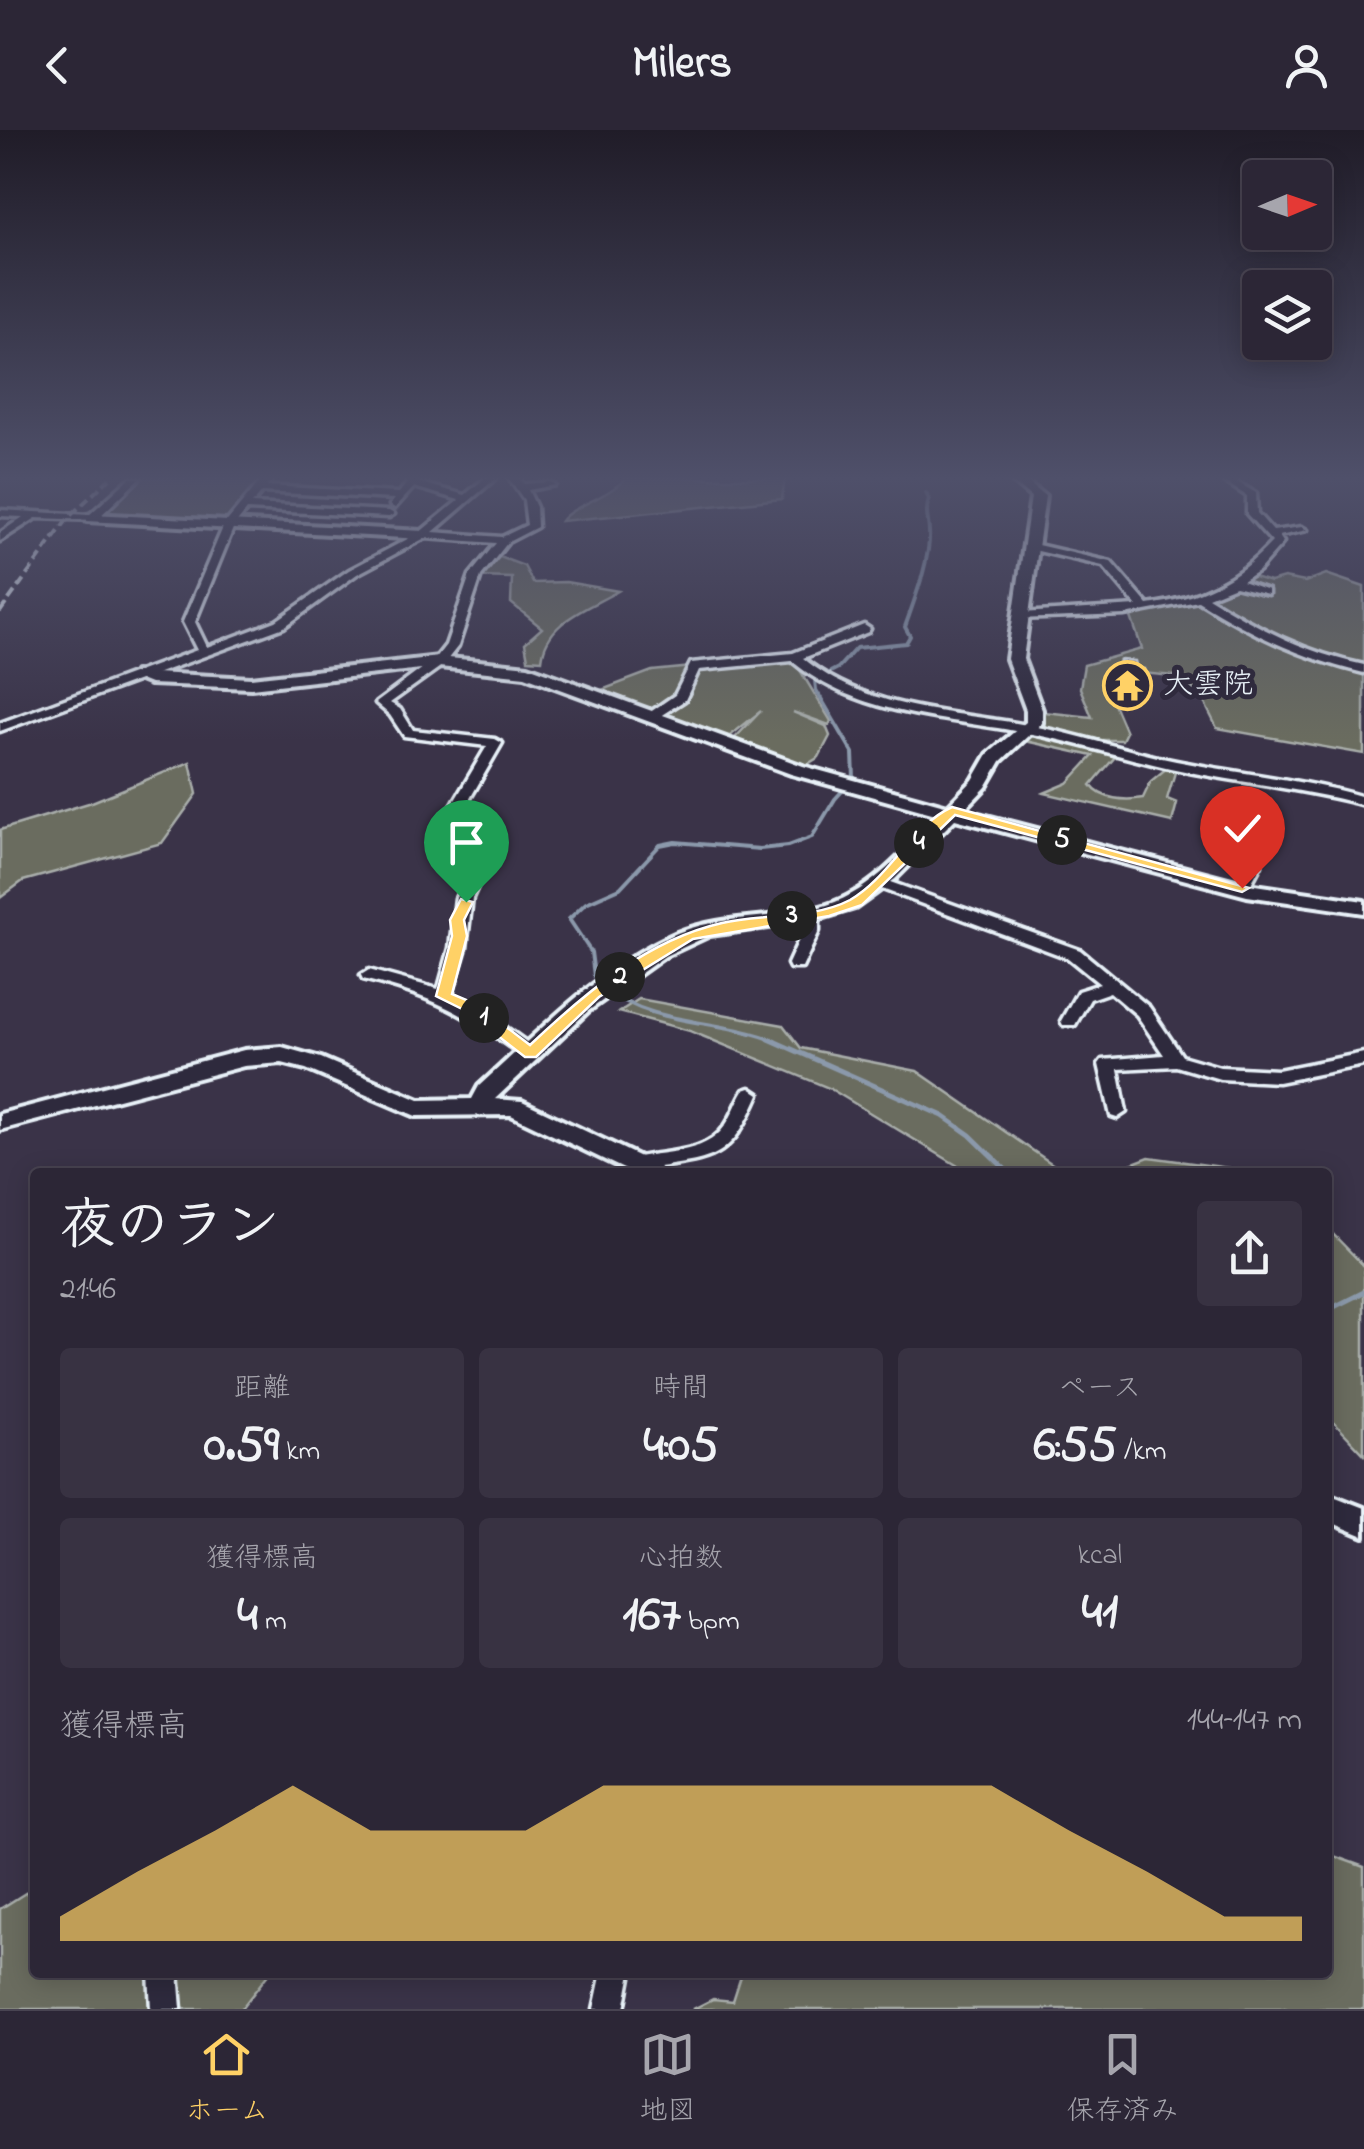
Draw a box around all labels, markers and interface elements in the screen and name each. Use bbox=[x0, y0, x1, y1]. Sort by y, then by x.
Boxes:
text: Milers bbox=[632, 32, 732, 98]
icon: back bbox=[30, 38, 85, 93]
icon: person bbox=[1279, 38, 1334, 93]
north arrow bbox=[1242, 160, 1332, 250]
map controls bbox=[1242, 160, 1332, 360]
button: layers bbox=[1242, 270, 1332, 360]
temple icon: 大雲院 bbox=[1102, 660, 1154, 712]
place label: 大雲院 bbox=[1163, 664, 1253, 708]
pin bbox=[1200, 786, 1285, 889]
pin bbox=[424, 800, 509, 903]
icon: check bbox=[1215, 801, 1270, 856]
icon: arrive bbox=[439, 815, 494, 870]
pin: 5 bbox=[1037, 815, 1087, 865]
pin: 4 bbox=[894, 818, 944, 868]
text: 5 bbox=[1054, 819, 1070, 860]
text: 4 bbox=[913, 822, 925, 863]
pin: 3 bbox=[767, 891, 817, 941]
text: 3 bbox=[786, 895, 798, 936]
pin: 2 bbox=[595, 952, 645, 1002]
text: 2 bbox=[613, 956, 627, 997]
pin: 1 bbox=[459, 993, 509, 1043]
text: 1 bbox=[480, 997, 488, 1038]
text: 夜のラン bbox=[60, 1189, 280, 1269]
button: share bbox=[1197, 1201, 1302, 1306]
text: 21:46 bbox=[60, 1267, 116, 1314]
text: 距離 bbox=[234, 1369, 290, 1410]
text: 時間 bbox=[653, 1369, 709, 1410]
text: ペース bbox=[1059, 1369, 1141, 1410]
text: 0.59 bbox=[204, 1410, 279, 1483]
text: 4:05 bbox=[643, 1410, 719, 1483]
text: 6:55 bbox=[1033, 1410, 1117, 1483]
text: km bbox=[279, 1432, 320, 1473]
text: /km bbox=[1117, 1432, 1167, 1473]
text: kcal bbox=[1078, 1536, 1122, 1577]
text: 獲得標高 bbox=[206, 1539, 318, 1580]
text: 心拍数 bbox=[639, 1539, 723, 1580]
text: 41 bbox=[1082, 1577, 1118, 1650]
text: 4 bbox=[237, 1580, 258, 1653]
text: 167 bbox=[622, 1580, 681, 1653]
text: m bbox=[258, 1602, 287, 1643]
text: bpm bbox=[681, 1602, 740, 1643]
text: 144–147 m bbox=[1187, 1698, 1302, 1745]
text: 獲得標高 bbox=[60, 1704, 188, 1751]
tab: ホーム bbox=[186, 2027, 268, 2133]
tab: 地図 bbox=[639, 2027, 695, 2133]
tab: 保存済み bbox=[1066, 2027, 1178, 2133]

